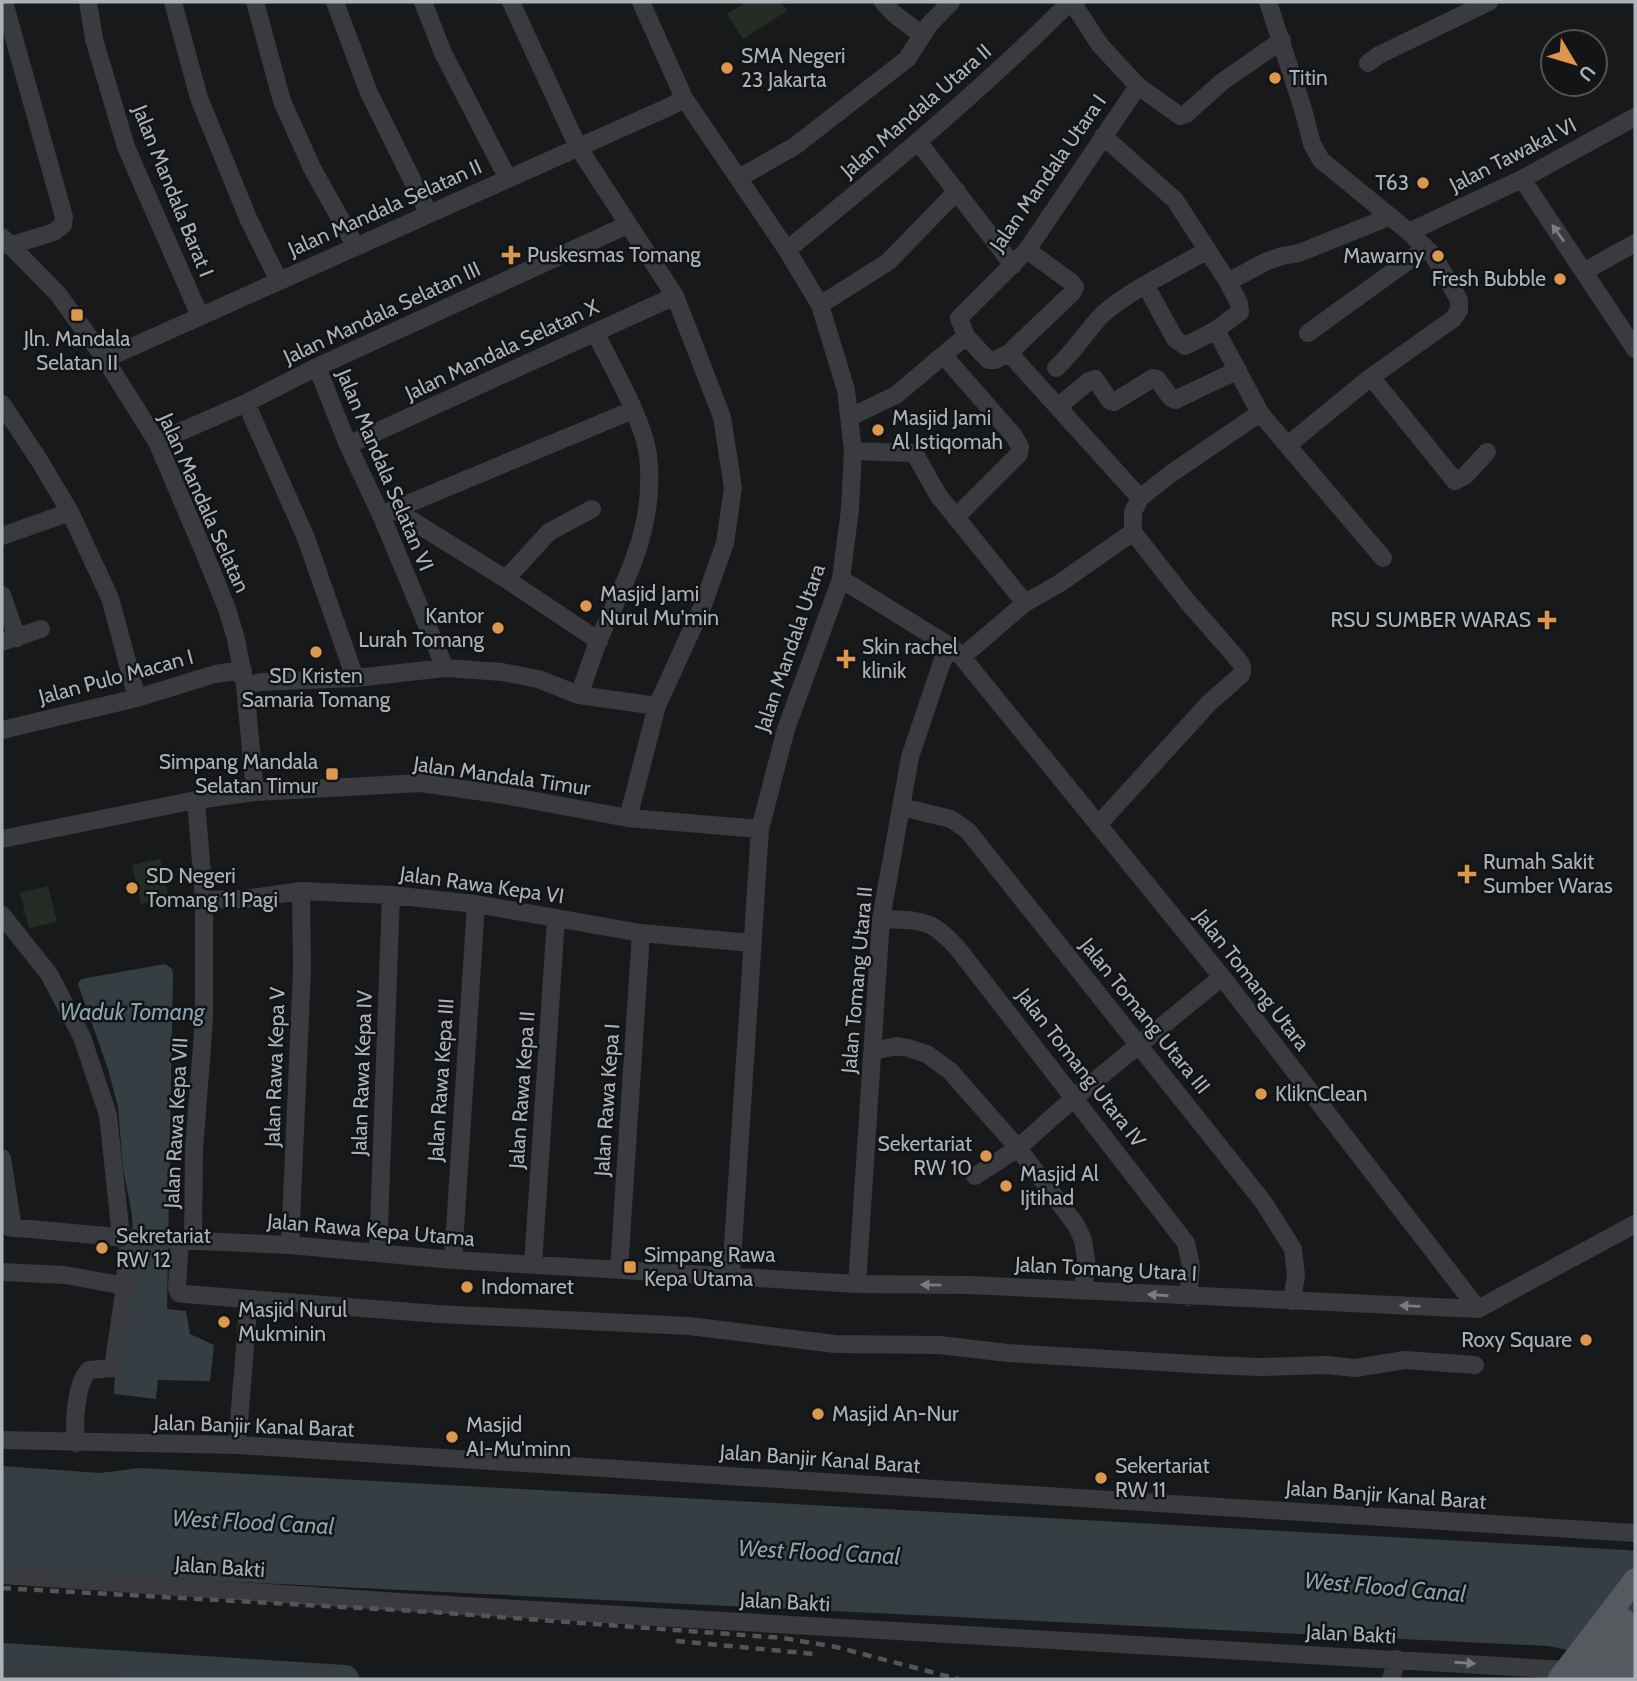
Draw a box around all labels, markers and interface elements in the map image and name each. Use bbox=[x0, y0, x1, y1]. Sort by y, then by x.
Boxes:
north arrow bbox=[1539, 28, 1609, 98]
street label: Jalan Mandala Utara II bbox=[835, 38, 996, 183]
place label: SMA Negeri 23 Jakarta bbox=[741, 43, 846, 92]
marker: SMA Negeri 23 Jakarta bbox=[719, 60, 735, 76]
text: U bbox=[1574, 61, 1600, 86]
place label: Titin bbox=[1289, 65, 1328, 90]
marker: Titin bbox=[1267, 70, 1283, 86]
street label: Jalan Mandala Utara I bbox=[983, 89, 1111, 257]
street label: Jalan Mandala Barat I bbox=[127, 100, 219, 280]
street label: Jalan Tawakal VI bbox=[1444, 112, 1580, 198]
street label: Jalan Mandala Selatan II bbox=[283, 154, 485, 262]
place label: T63 bbox=[1375, 170, 1409, 195]
marker: T63 bbox=[1415, 175, 1431, 191]
one-way arrow bbox=[1551, 224, 1565, 242]
place label: Puskesmas Tomang bbox=[527, 242, 701, 267]
place label: Mawarny bbox=[1343, 243, 1424, 268]
marker: Puskesmas Tomang bbox=[501, 245, 521, 265]
marker: Mawarny bbox=[1430, 248, 1446, 264]
street label: Jalan Mandala Selatan III bbox=[278, 256, 484, 370]
place label: Fresh Bubble bbox=[1432, 266, 1546, 291]
marker: Fresh Bubble bbox=[1552, 271, 1568, 287]
street label: Jalan Mandala Selatan X bbox=[400, 293, 603, 406]
marker: Jln. Mandala Selatan II bbox=[69, 307, 85, 323]
place label: Jln. Mandala Selatan II bbox=[23, 326, 130, 375]
street label: Jalan Mandala Selatan VI bbox=[331, 364, 439, 574]
place label: Masjid Jami Al Istiqomah bbox=[892, 405, 1003, 454]
street label: Jalan Mandala Selatan bbox=[153, 408, 255, 596]
marker: Masjid Jami Al Istiqomah bbox=[870, 422, 886, 438]
street label: Jalan Mandala Utara bbox=[749, 561, 830, 736]
place label: Masjid Jami Nurul Mu'min bbox=[600, 581, 719, 630]
marker: Masjid Jami Nurul Mu'min bbox=[578, 598, 594, 614]
place label: Kantor Lurah Tomang bbox=[358, 603, 485, 652]
place label: RSU SUMBER WARAS bbox=[1330, 607, 1531, 632]
marker: RSU SUMBER WARAS bbox=[1537, 610, 1557, 630]
marker: Kantor Lurah Tomang bbox=[490, 620, 506, 636]
place label: Skin rachel klinik bbox=[862, 634, 958, 683]
street label: Jalan Pulo Macan I bbox=[35, 644, 196, 709]
marker: SD Kristen Samaria Tomang bbox=[308, 644, 324, 660]
marker: Skin rachel klinik bbox=[836, 649, 856, 669]
place label: SD Kristen Samaria Tomang bbox=[242, 663, 391, 712]
place label: Simpang Mandala Selatan Timur bbox=[159, 749, 318, 798]
street label: Jalan Mandala Timur bbox=[411, 751, 593, 800]
marker: Simpang Mandala Selatan Timur bbox=[324, 766, 340, 782]
place label: Rumah Sakit Sumber Waras bbox=[1483, 849, 1613, 898]
street label: Jalan Rawa Kepa VI bbox=[397, 860, 566, 908]
place label: SD Negeri Tomang 11 Pagi bbox=[146, 863, 278, 912]
marker: Rumah Sakit Sumber Waras bbox=[1457, 864, 1477, 884]
marker: SD Negeri Tomang 11 Pagi bbox=[124, 880, 140, 896]
street label: Jalan Tomang Utara II bbox=[836, 885, 877, 1075]
street label: Jalan Tomang Utara bbox=[1189, 903, 1315, 1055]
street label: Jalan Tomang Utara III bbox=[1074, 932, 1216, 1098]
street label: Jalan Tomang Utara IV bbox=[1011, 982, 1151, 1152]
street label: Jalan Rawa Kepa V bbox=[259, 986, 290, 1149]
street label: Jalan Rawa Kepa IV bbox=[346, 990, 377, 1157]
water label: Waduk Tomang bbox=[59, 998, 206, 1026]
street label: Jalan Rawa Kepa III bbox=[422, 998, 459, 1163]
street label: Jalan Rawa Kepa II bbox=[503, 1010, 539, 1171]
street label: Jalan Rawa Kepa I bbox=[589, 1023, 624, 1178]
street label: Jalan Rawa Kepa VII bbox=[158, 1037, 192, 1210]
place label: KliknClean bbox=[1275, 1081, 1368, 1106]
marker: KliknClean bbox=[1253, 1086, 1269, 1102]
place label: Sekertariat RW 10 bbox=[877, 1131, 972, 1180]
marker: Sekertariat RW 10 bbox=[978, 1148, 994, 1164]
place label: Masjid Al Ijtihad bbox=[1020, 1161, 1099, 1211]
marker: Masjid Al Ijtihad bbox=[998, 1178, 1014, 1194]
street label: Jalan Rawa Kepa Utama bbox=[265, 1208, 476, 1251]
place label: Sekretariat RW 12 bbox=[116, 1223, 211, 1272]
marker: Sekretariat RW 12 bbox=[94, 1240, 110, 1256]
place label: Simpang Rawa Kepa Utama bbox=[644, 1242, 775, 1291]
street label: Jalan Tomang Utara I bbox=[1013, 1251, 1198, 1286]
marker: Simpang Rawa Kepa Utama bbox=[622, 1259, 638, 1275]
place label: Indomaret bbox=[481, 1274, 574, 1299]
marker: Indomaret bbox=[459, 1279, 475, 1295]
one-way arrow bbox=[920, 1279, 942, 1291]
one-way arrow bbox=[1147, 1289, 1169, 1300]
place label: Masjid Nurul Mukminin bbox=[238, 1297, 347, 1346]
one-way arrow bbox=[1399, 1301, 1421, 1312]
marker: Masjid Nurul Mukminin bbox=[216, 1314, 232, 1330]
place label: Roxy Square bbox=[1461, 1327, 1572, 1352]
marker: Roxy Square bbox=[1578, 1332, 1594, 1348]
place label: Masjid An-Nur bbox=[832, 1401, 959, 1427]
marker: Masjid An-Nur bbox=[810, 1406, 826, 1422]
street label: Jalan Banjir Kanal Barat bbox=[152, 1409, 355, 1442]
place label: Masjid AI-Mu'minn bbox=[466, 1412, 571, 1461]
marker: Masjid AI-Mu'minn bbox=[444, 1429, 460, 1445]
street label: Jalan Banjir Kanal Barat bbox=[718, 1439, 921, 1479]
place label: Sekertariat RW 11 bbox=[1115, 1453, 1210, 1502]
marker: Sekertariat RW 11 bbox=[1093, 1470, 1109, 1486]
street label: Jalan Banjir Kanal Barat bbox=[1284, 1475, 1487, 1515]
water label: West Flood Canal bbox=[171, 1504, 335, 1540]
water label: West Flood Canal bbox=[737, 1534, 901, 1570]
street label: Jalan Bakti bbox=[173, 1551, 266, 1582]
water label: West Flood Canal bbox=[1303, 1566, 1468, 1608]
street label: Jalan Bakti bbox=[738, 1587, 831, 1616]
street label: Jalan Bakti bbox=[1304, 1619, 1397, 1648]
one-way arrow bbox=[1454, 1658, 1476, 1669]

